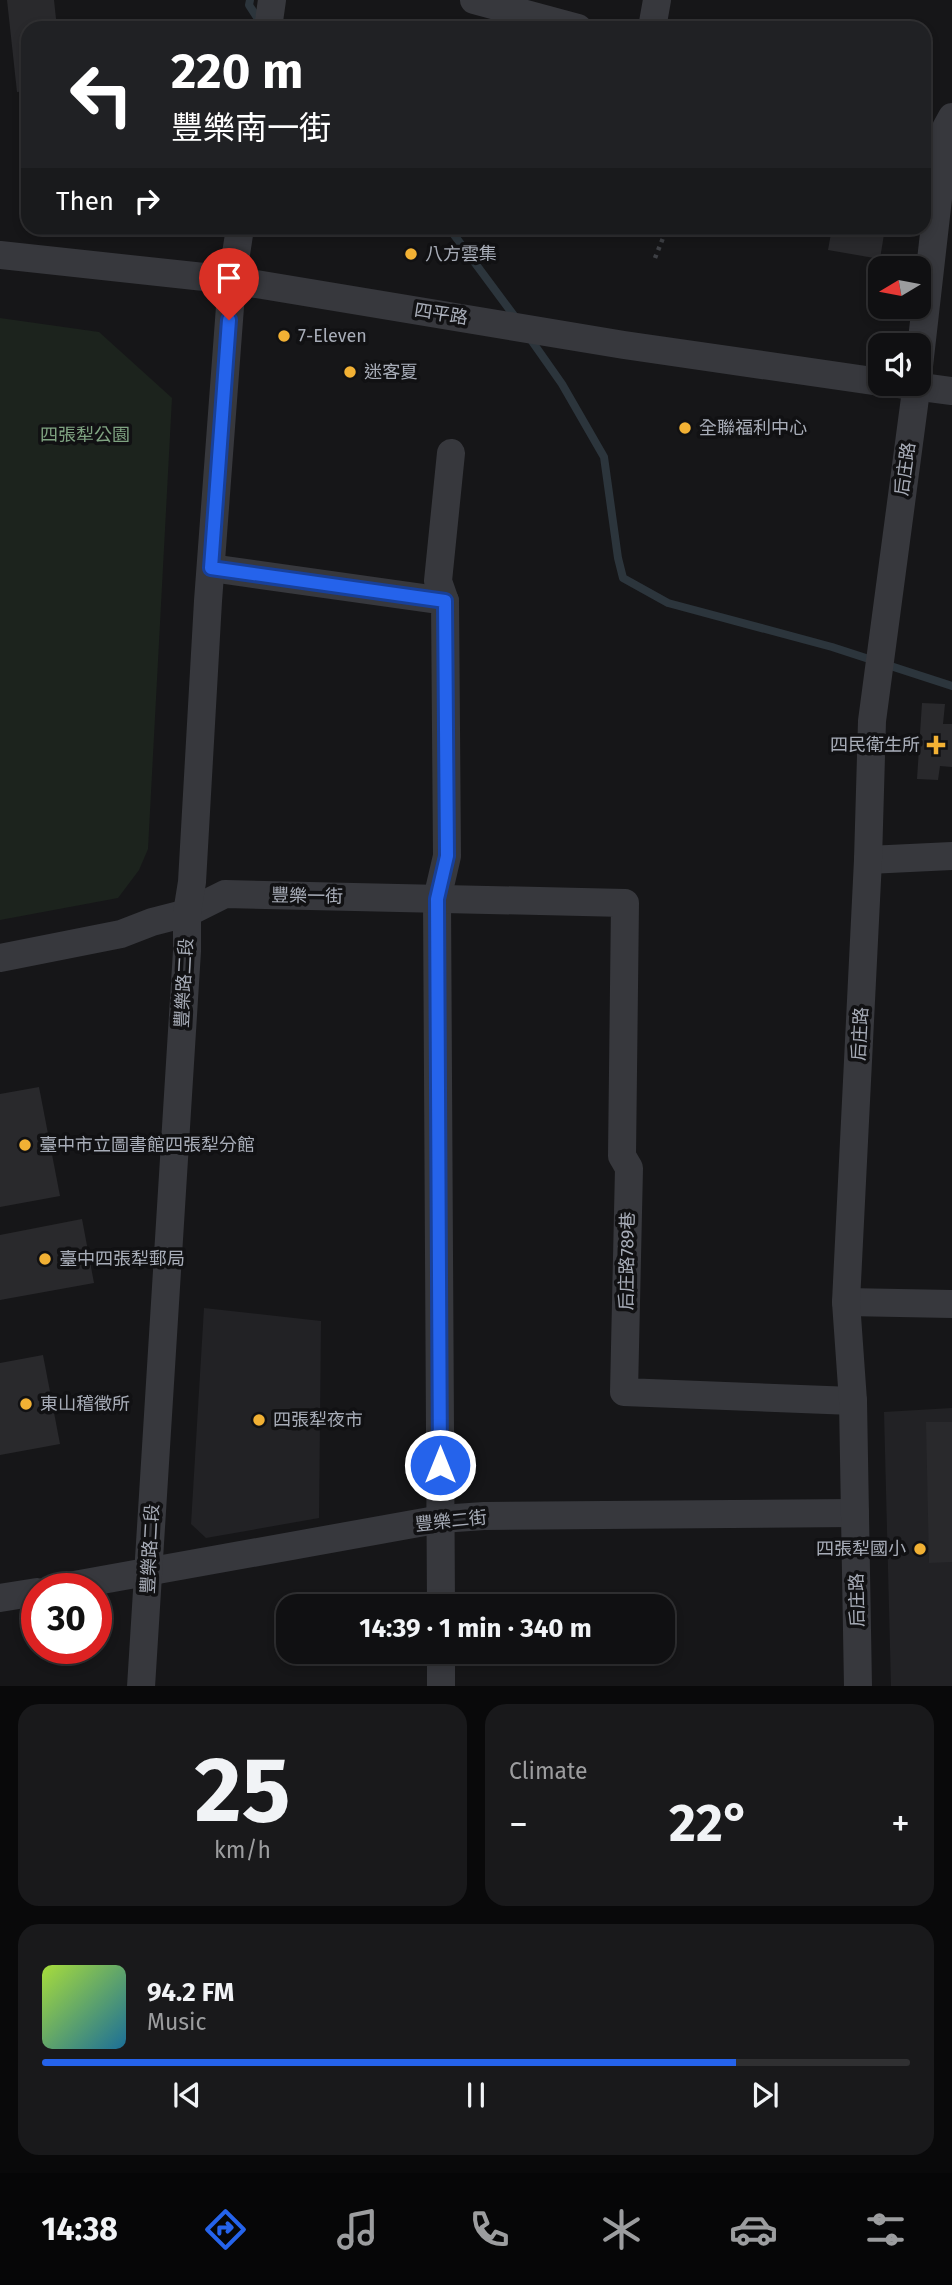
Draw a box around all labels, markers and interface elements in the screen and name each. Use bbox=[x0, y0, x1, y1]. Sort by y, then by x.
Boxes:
text: 220 m bbox=[171, 42, 303, 101]
icon: left bbox=[56, 49, 147, 140]
text: 豐樂南一街 bbox=[171, 109, 331, 147]
icon: right bbox=[128, 182, 166, 220]
text: Then bbox=[56, 186, 114, 217]
place label: 八方雲集 bbox=[425, 243, 497, 265]
marker: 八方雲集 bbox=[403, 246, 419, 262]
pin bbox=[199, 248, 259, 320]
north arrow bbox=[868, 256, 931, 318]
map controls bbox=[868, 256, 931, 396]
icon: arrive bbox=[210, 259, 248, 297]
street label: 四平路 bbox=[413, 299, 469, 329]
place label: 7-Eleven bbox=[298, 325, 367, 347]
marker: 7-Eleven bbox=[276, 328, 292, 344]
button: sound bbox=[868, 333, 931, 396]
place label: 迷客夏 bbox=[364, 361, 418, 383]
marker: 迷客夏 bbox=[342, 364, 358, 380]
place label: 全聯福利中心 bbox=[699, 417, 807, 439]
marker: 全聯福利中心 bbox=[677, 420, 693, 436]
park label: 四張犁公園 bbox=[40, 424, 130, 446]
street label: 后庄路 bbox=[890, 441, 920, 497]
place label: 四民衛生所 bbox=[830, 734, 920, 756]
marker: 四民衛生所 bbox=[926, 735, 946, 755]
street label: 豐樂一街 bbox=[271, 884, 343, 908]
street label: 豐樂路二段 bbox=[171, 937, 197, 1029]
street label: 后庄路 bbox=[848, 1006, 872, 1062]
place label: 臺中市立圖書館四張犁分館 bbox=[39, 1134, 255, 1156]
marker: 臺中市立圖書館四張犁分館 bbox=[17, 1137, 33, 1153]
street label: 后庄路789巷 bbox=[615, 1211, 639, 1311]
place label: 臺中四張犁郵局 bbox=[59, 1248, 185, 1270]
marker: 臺中四張犁郵局 bbox=[37, 1251, 53, 1267]
place label: 東山稽徵所 bbox=[40, 1393, 130, 1415]
marker: 東山稽徵所 bbox=[18, 1396, 34, 1412]
place label: 四張犁夜市 bbox=[273, 1409, 363, 1431]
marker: 四張犁夜市 bbox=[251, 1412, 267, 1428]
position arrow bbox=[403, 1428, 477, 1502]
street label: 豐樂路二段 bbox=[137, 1503, 163, 1595]
street label: 豐樂二街 bbox=[414, 1506, 488, 1536]
place label: 四張犁國小 bbox=[816, 1538, 906, 1560]
marker: 四張犁國小 bbox=[912, 1541, 928, 1557]
speed limit sign: 30 bbox=[21, 1573, 112, 1664]
street label: 后庄路 bbox=[846, 1573, 868, 1627]
text: 14:39 · 1 min · 340 m bbox=[359, 1613, 592, 1644]
text: 25 bbox=[195, 1736, 290, 1845]
text: Climate bbox=[509, 1757, 588, 1785]
text: 22° bbox=[669, 1792, 750, 1855]
text: − bbox=[509, 1801, 528, 1847]
text: + bbox=[891, 1801, 910, 1847]
text: km/h bbox=[214, 1836, 271, 1864]
text: 94.2 FM bbox=[147, 1977, 234, 2008]
text: Music bbox=[147, 2008, 207, 2036]
icon: previous bbox=[168, 2076, 206, 2114]
icon: pause bbox=[457, 2076, 495, 2114]
icon: next bbox=[746, 2076, 784, 2114]
icon: directions bbox=[201, 2205, 250, 2254]
icon: music bbox=[333, 2205, 382, 2254]
icon: phone bbox=[465, 2205, 514, 2254]
icon: climate bbox=[597, 2205, 646, 2254]
icon: car bbox=[729, 2205, 778, 2254]
icon: filters bbox=[861, 2205, 910, 2254]
text: 14:38 bbox=[42, 2210, 118, 2248]

